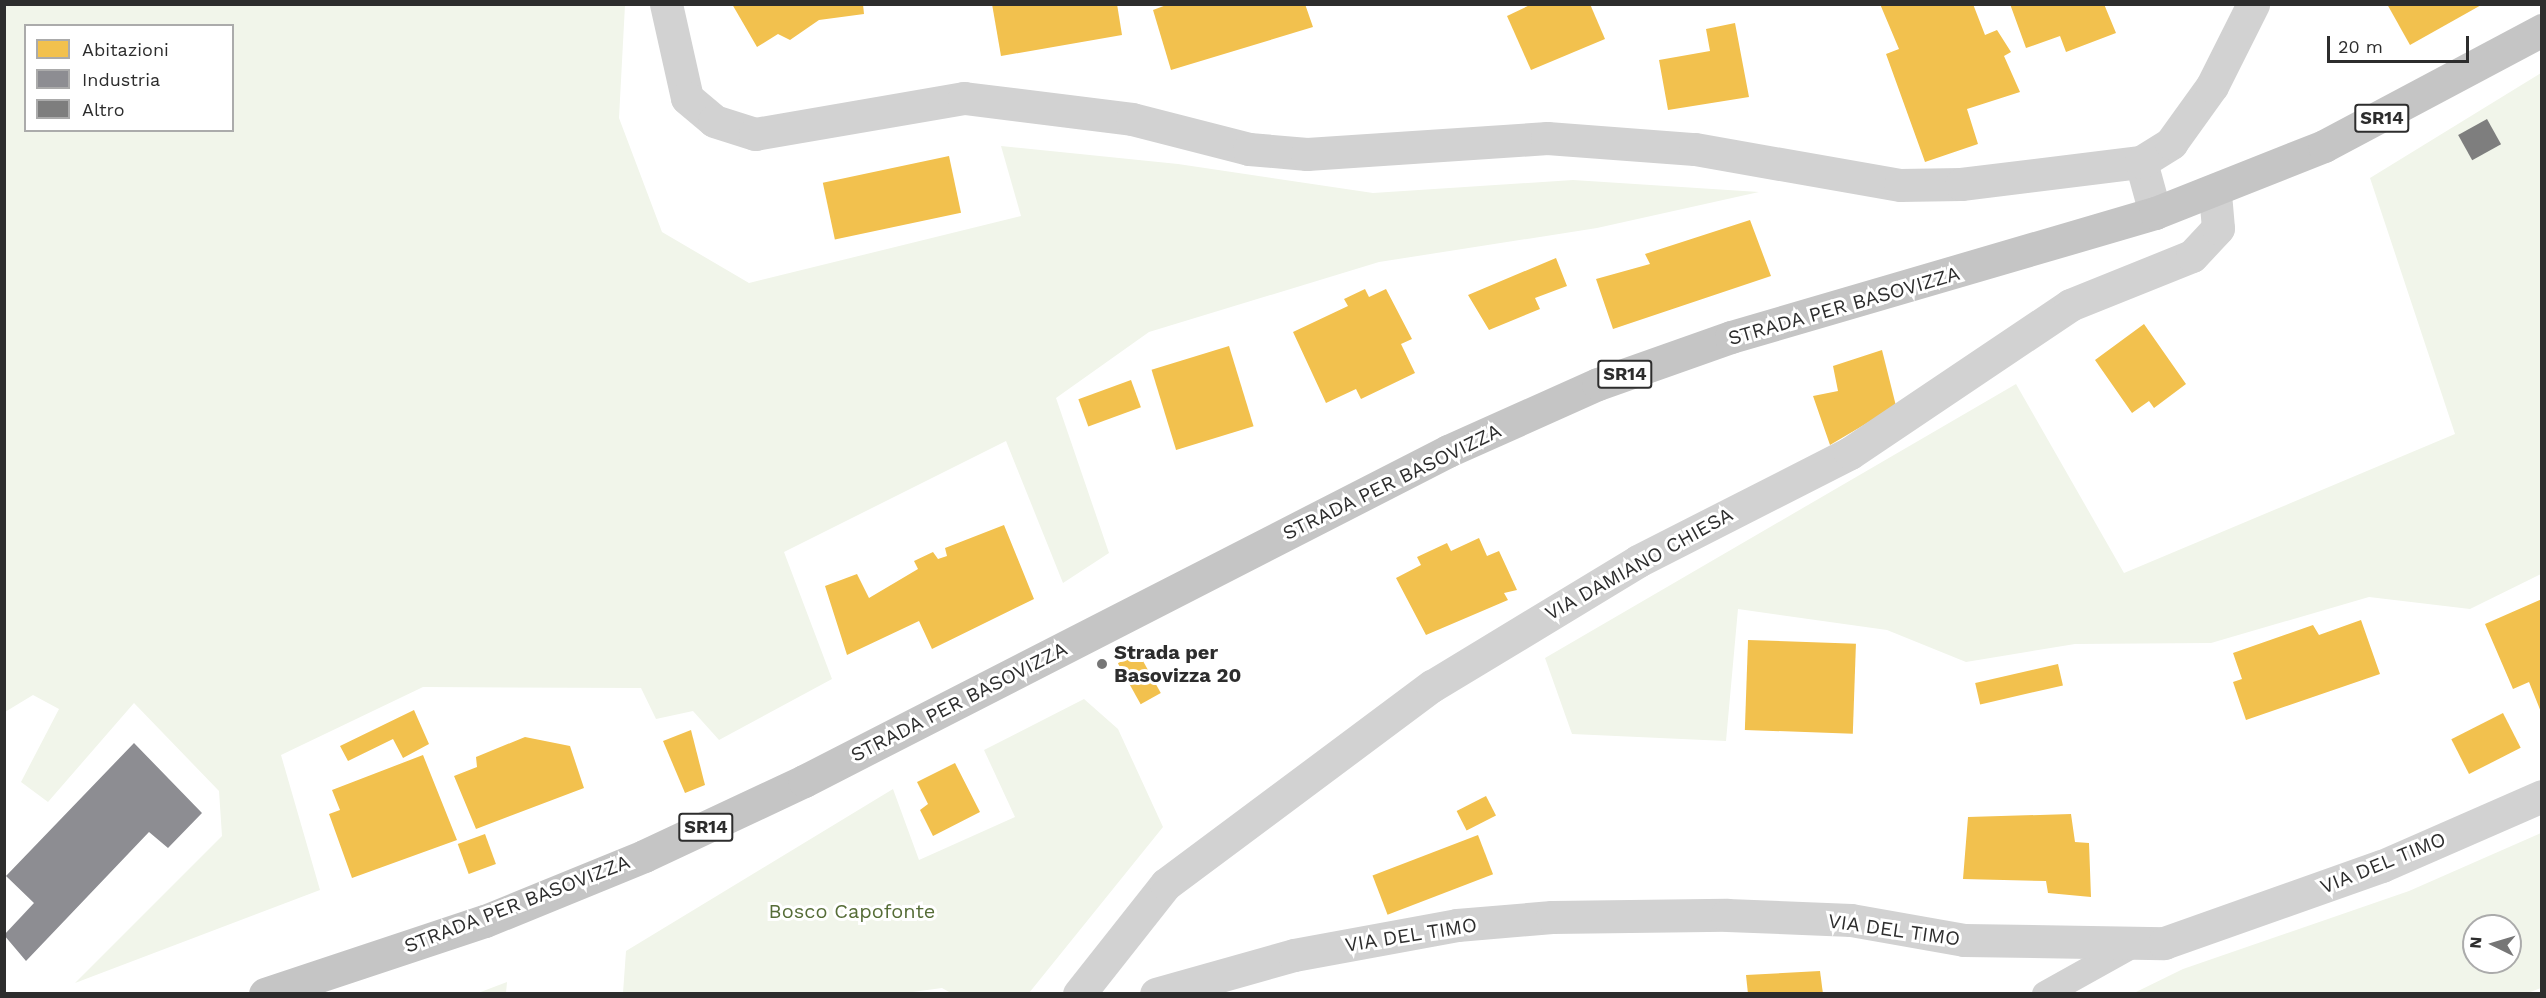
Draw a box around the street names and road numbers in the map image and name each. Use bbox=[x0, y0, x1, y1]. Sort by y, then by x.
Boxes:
road number: SR14 bbox=[2354, 103, 2410, 133]
street label: STRADA PER BASOVIZZA bbox=[1725, 261, 1963, 351]
road number: SR14 bbox=[1596, 359, 1654, 389]
street label: STRADA PER BASOVIZZA bbox=[1279, 418, 1505, 546]
street label: VIA DAMIANO CHIESA bbox=[1541, 502, 1737, 626]
street label: STRADA PER BASOVIZZA bbox=[846, 637, 1072, 767]
road number: SR14 bbox=[678, 812, 734, 842]
street label: VIA DEL TIMO bbox=[2316, 827, 2450, 899]
street label: STRADA PER BASOVIZZA bbox=[400, 850, 634, 958]
street label: VIA DEL TIMO bbox=[1826, 909, 1962, 951]
street label: VIA DEL TIMO bbox=[1343, 913, 1479, 957]

